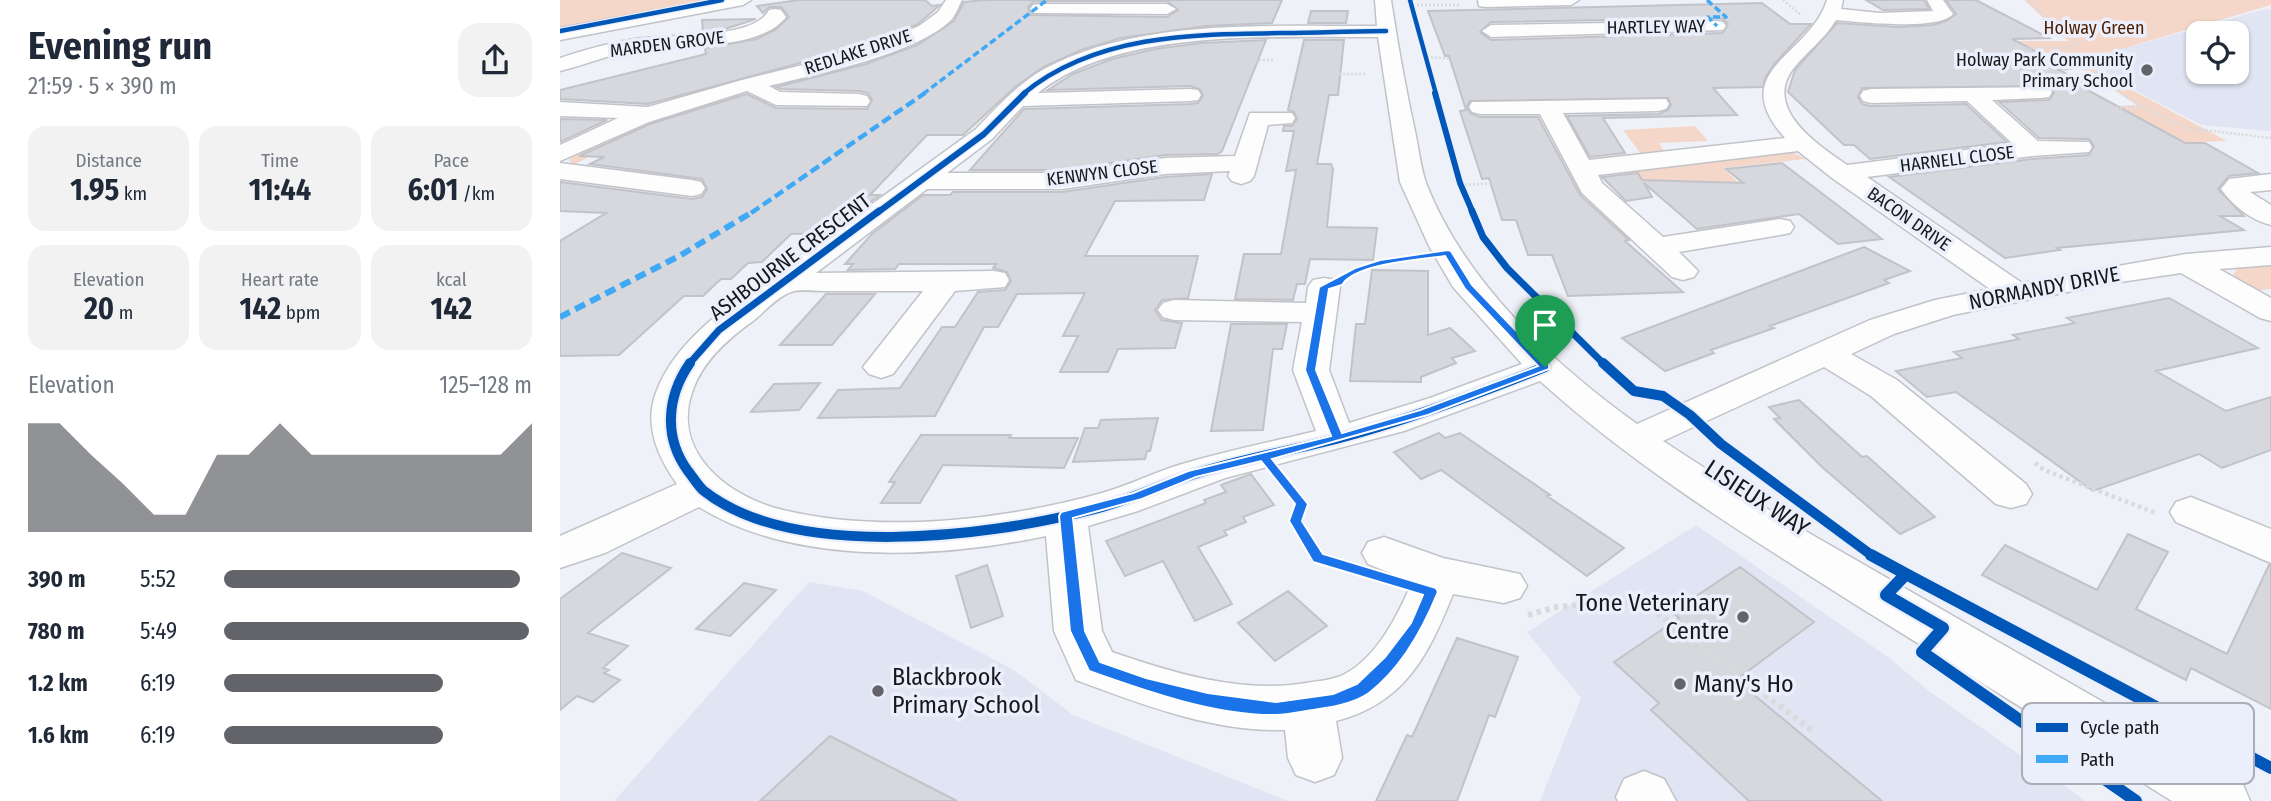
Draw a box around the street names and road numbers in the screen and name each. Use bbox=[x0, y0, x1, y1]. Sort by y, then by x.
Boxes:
street label: HARTLEY WAY bbox=[1606, 15, 1706, 39]
street label: REDLAKE DRIVE bbox=[802, 24, 914, 80]
street label: MARDEN GROVE bbox=[609, 26, 725, 62]
street label: HARNELL CLOSE bbox=[1899, 141, 2015, 177]
street label: KENWYN CLOSE bbox=[1045, 155, 1159, 191]
street label: BACON DRIVE bbox=[1863, 182, 1955, 256]
street label: ASHBOURNE CRESCENT bbox=[704, 188, 876, 326]
street label: NORMANDY DRIVE bbox=[1967, 261, 2122, 315]
street label: LISIEUX WAY bbox=[1699, 454, 1815, 542]

